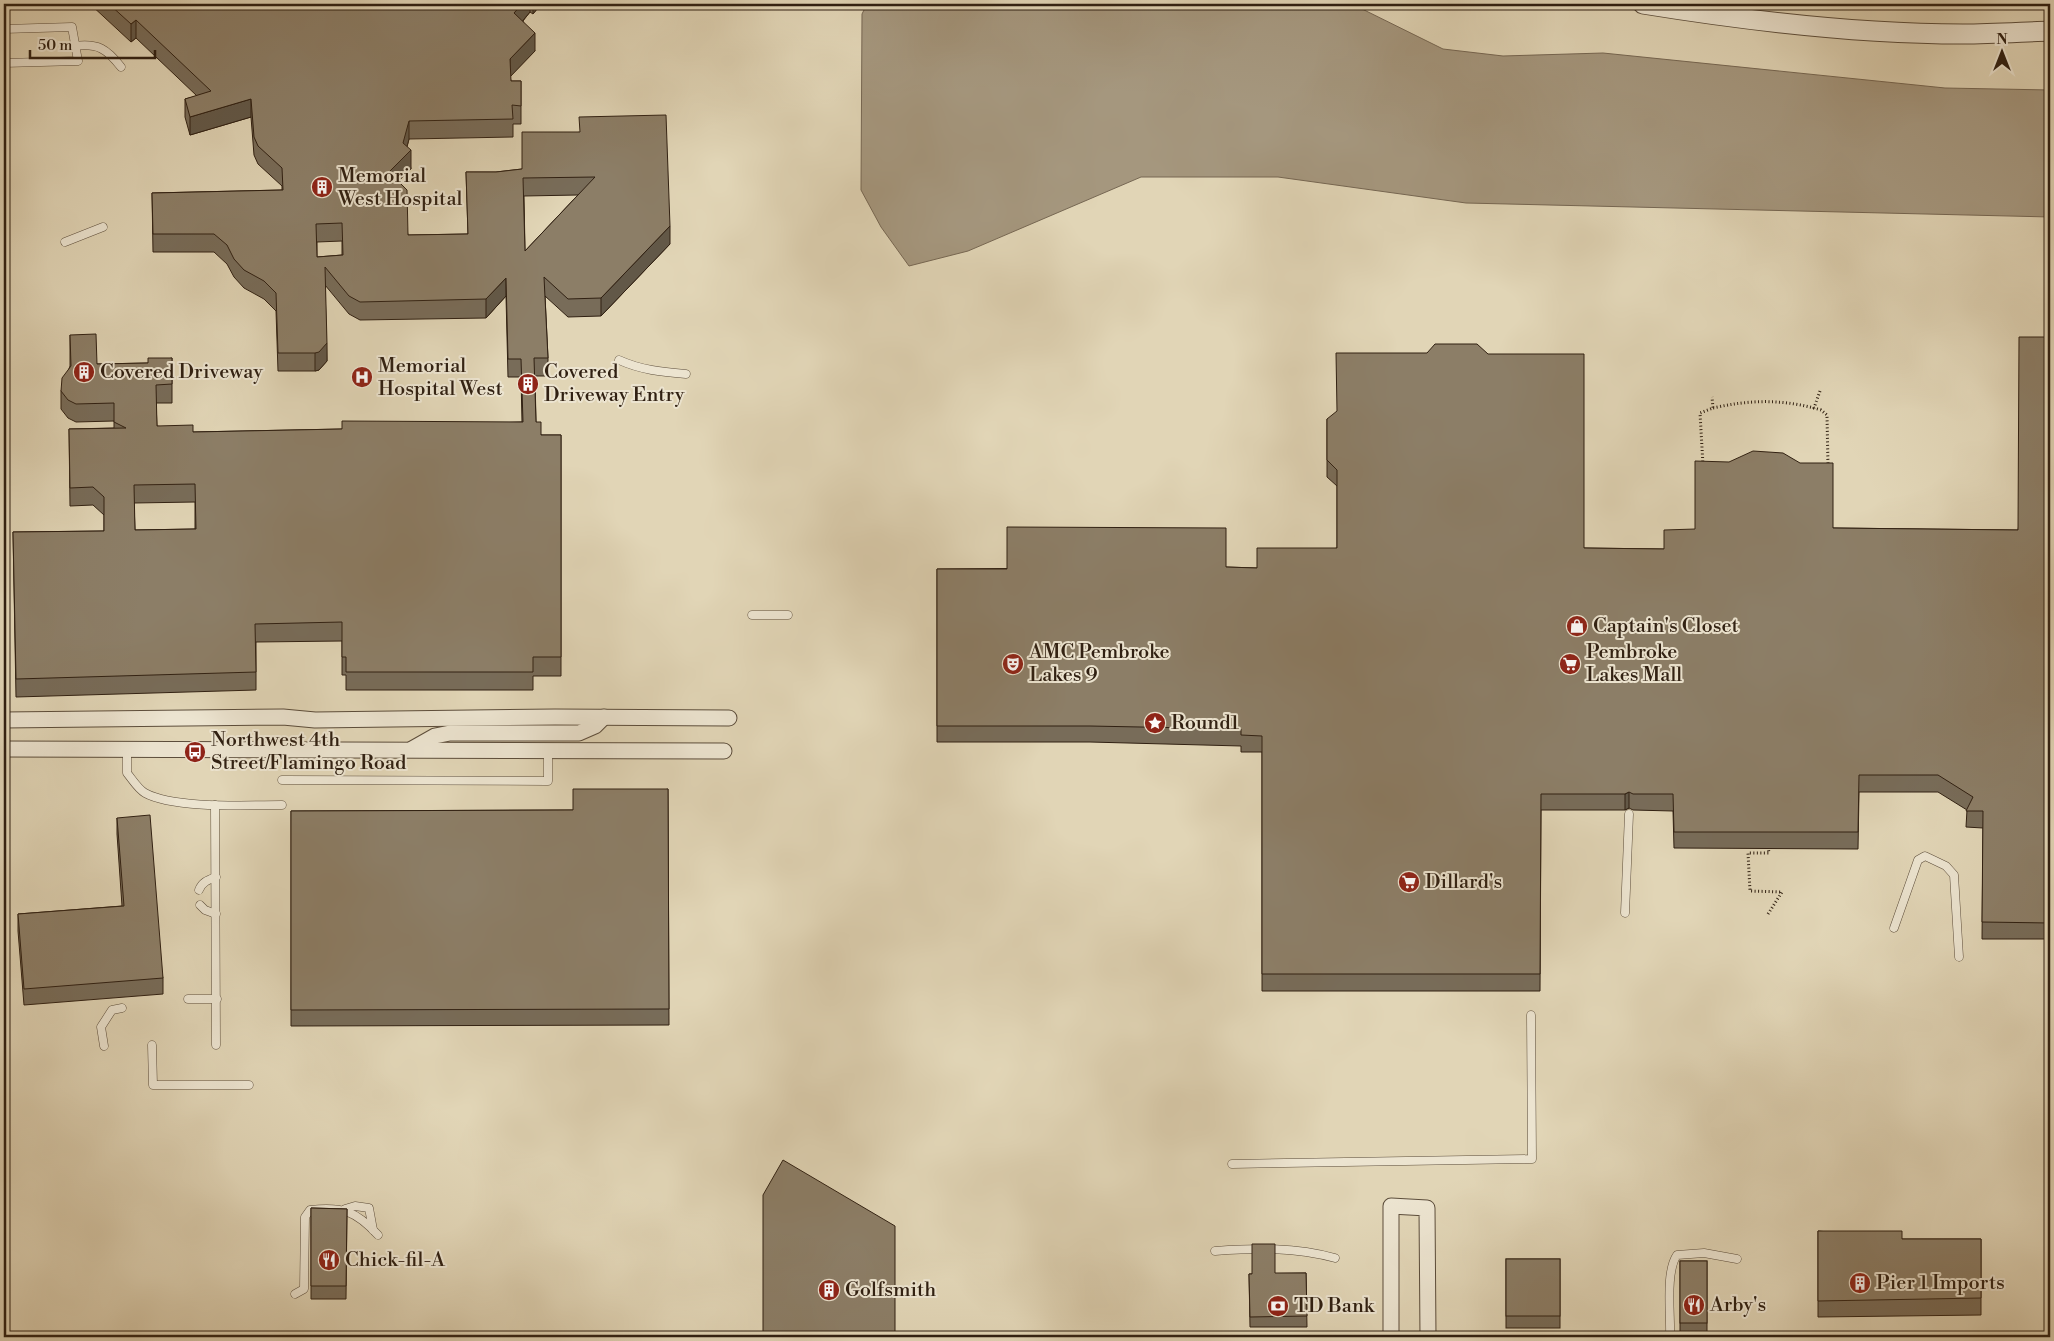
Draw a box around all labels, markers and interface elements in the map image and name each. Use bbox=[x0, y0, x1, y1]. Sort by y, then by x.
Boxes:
scale bar bbox=[30, 28, 155, 60]
north arrow bbox=[1976, 28, 2026, 78]
text: N bbox=[1996, 31, 2008, 49]
text: 50 m bbox=[38, 36, 72, 55]
place label: Memorial West Hospital bbox=[337, 164, 463, 212]
building icon: Memorial West Hospital bbox=[310, 175, 334, 199]
place label: Memorial Hospital West bbox=[378, 354, 502, 402]
building icon: Covered Driveway bbox=[72, 360, 96, 384]
place label: Covered Driveway bbox=[100, 360, 263, 385]
place label: Covered Driveway Entry bbox=[544, 360, 685, 408]
hospital icon: Memorial Hospital West bbox=[350, 365, 374, 389]
building icon: Covered Driveway Entry bbox=[516, 372, 540, 396]
shop icon: Captain's Closet bbox=[1565, 614, 1589, 638]
place label: Captain's Closet bbox=[1593, 614, 1739, 639]
place label: AMC Pembroke Lakes 9 bbox=[1028, 640, 1170, 688]
place label: Pembroke Lakes Mall bbox=[1586, 640, 1682, 688]
theatre icon: AMC Pembroke Lakes 9 bbox=[1001, 652, 1025, 676]
supermarket icon: Pembroke Lakes Mall bbox=[1558, 652, 1582, 676]
place icon: Round1 bbox=[1143, 711, 1167, 735]
place label: Round1 bbox=[1171, 711, 1240, 736]
place label: Northwest 4th Street/Flamingo Road bbox=[211, 728, 407, 776]
bus stop icon: Northwest 4th Street/Flamingo Road bbox=[183, 740, 207, 764]
supermarket icon: Dillard's bbox=[1397, 870, 1421, 894]
place label: Dillard's bbox=[1425, 870, 1502, 895]
restaurant icon: Chick-fil-A bbox=[317, 1248, 341, 1272]
place label: Chick-fil-A bbox=[345, 1248, 446, 1273]
building icon: Pier 1 Imports bbox=[1848, 1271, 1872, 1295]
place label: Pier 1 Imports bbox=[1876, 1271, 2005, 1296]
building icon: Golfsmith bbox=[817, 1278, 841, 1302]
place label: Golfsmith bbox=[845, 1278, 936, 1303]
restaurant icon: Arby's bbox=[1682, 1293, 1706, 1317]
place label: Arby's bbox=[1709, 1293, 1766, 1318]
bank icon: TD Bank bbox=[1266, 1294, 1290, 1318]
place label: TD Bank bbox=[1294, 1294, 1376, 1319]

